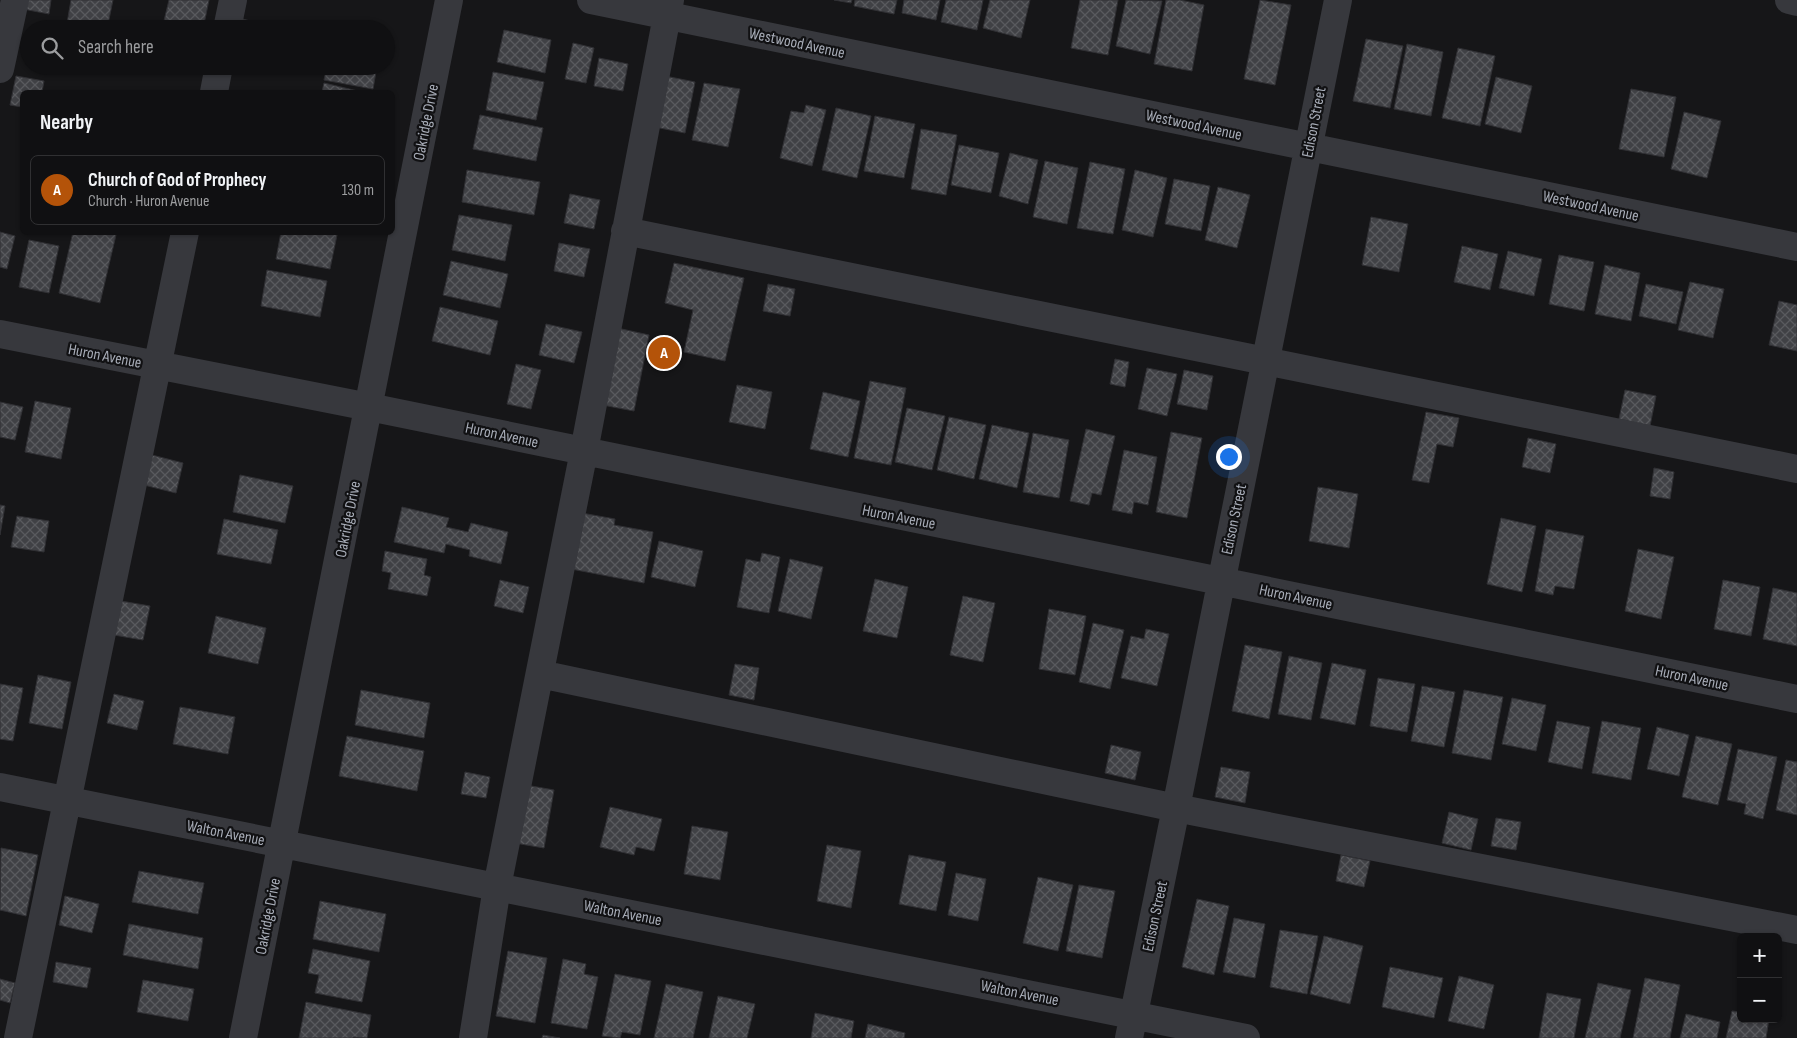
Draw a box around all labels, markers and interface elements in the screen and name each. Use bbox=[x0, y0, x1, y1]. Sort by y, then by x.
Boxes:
search box bbox=[20, 20, 395, 75]
street label: Westwood Avenue bbox=[747, 24, 846, 63]
icon: search bbox=[38, 34, 66, 62]
text: Search here bbox=[78, 36, 154, 59]
street label: Oakridge Drive bbox=[410, 82, 443, 162]
street label: Edison Street bbox=[1298, 85, 1331, 159]
street label: Westwood Avenue bbox=[1144, 106, 1243, 145]
text: Nearby bbox=[40, 110, 93, 135]
text: Church of God of Prophecy bbox=[88, 169, 267, 192]
text: A bbox=[53, 181, 61, 200]
text: 130 m bbox=[342, 181, 374, 200]
street label: Westwood Avenue bbox=[1541, 187, 1640, 226]
text: Church · Huron Avenue bbox=[88, 192, 209, 211]
pin: A bbox=[648, 334, 680, 372]
street label: Huron Avenue bbox=[66, 340, 143, 373]
street label: Huron Avenue bbox=[463, 418, 540, 452]
your location bbox=[1216, 444, 1242, 470]
street label: Oakridge Drive bbox=[332, 479, 365, 559]
street label: Edison Street bbox=[1218, 482, 1251, 556]
street label: Huron Avenue bbox=[860, 501, 937, 534]
street label: Huron Avenue bbox=[1257, 580, 1334, 614]
street label: Huron Avenue bbox=[1653, 661, 1730, 695]
street label: Walton Avenue bbox=[185, 817, 266, 850]
street label: Oakridge Drive bbox=[252, 876, 285, 956]
street label: Edison Street bbox=[1139, 879, 1172, 953]
street label: Walton Avenue bbox=[582, 897, 663, 930]
map controls bbox=[1737, 933, 1782, 1023]
button: + bbox=[1737, 933, 1782, 978]
street label: Walton Avenue bbox=[979, 977, 1060, 1010]
button: − bbox=[1737, 978, 1782, 1023]

